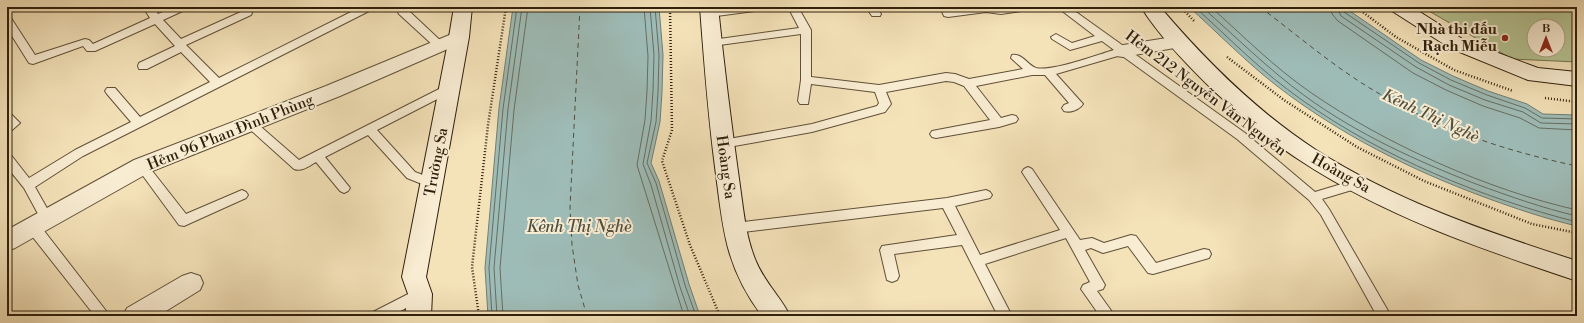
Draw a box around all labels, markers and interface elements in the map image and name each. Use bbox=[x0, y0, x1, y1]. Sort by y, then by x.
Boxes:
north arrow bbox=[1526, 18, 1566, 58]
place label: Nhà thi đấu Rạch Miễu bbox=[1416, 20, 1498, 56]
text: B bbox=[1542, 22, 1550, 36]
street label: Hẻm 212 Nguyễn Văn Nguyễn bbox=[1121, 26, 1290, 160]
marker: Nhà thi đấu Rạch Miễu bbox=[1500, 33, 1510, 43]
water label: Kênh Thị Nghè bbox=[1379, 85, 1483, 147]
street label: Hẻm 96 Phan Đình Phùng bbox=[144, 90, 316, 175]
street label: Trường Sa bbox=[421, 126, 453, 198]
street label: Hoàng Sa bbox=[712, 134, 739, 200]
street label: Hoàng Sa bbox=[1308, 150, 1374, 197]
water label: Kênh Thị Nghè bbox=[527, 217, 632, 237]

